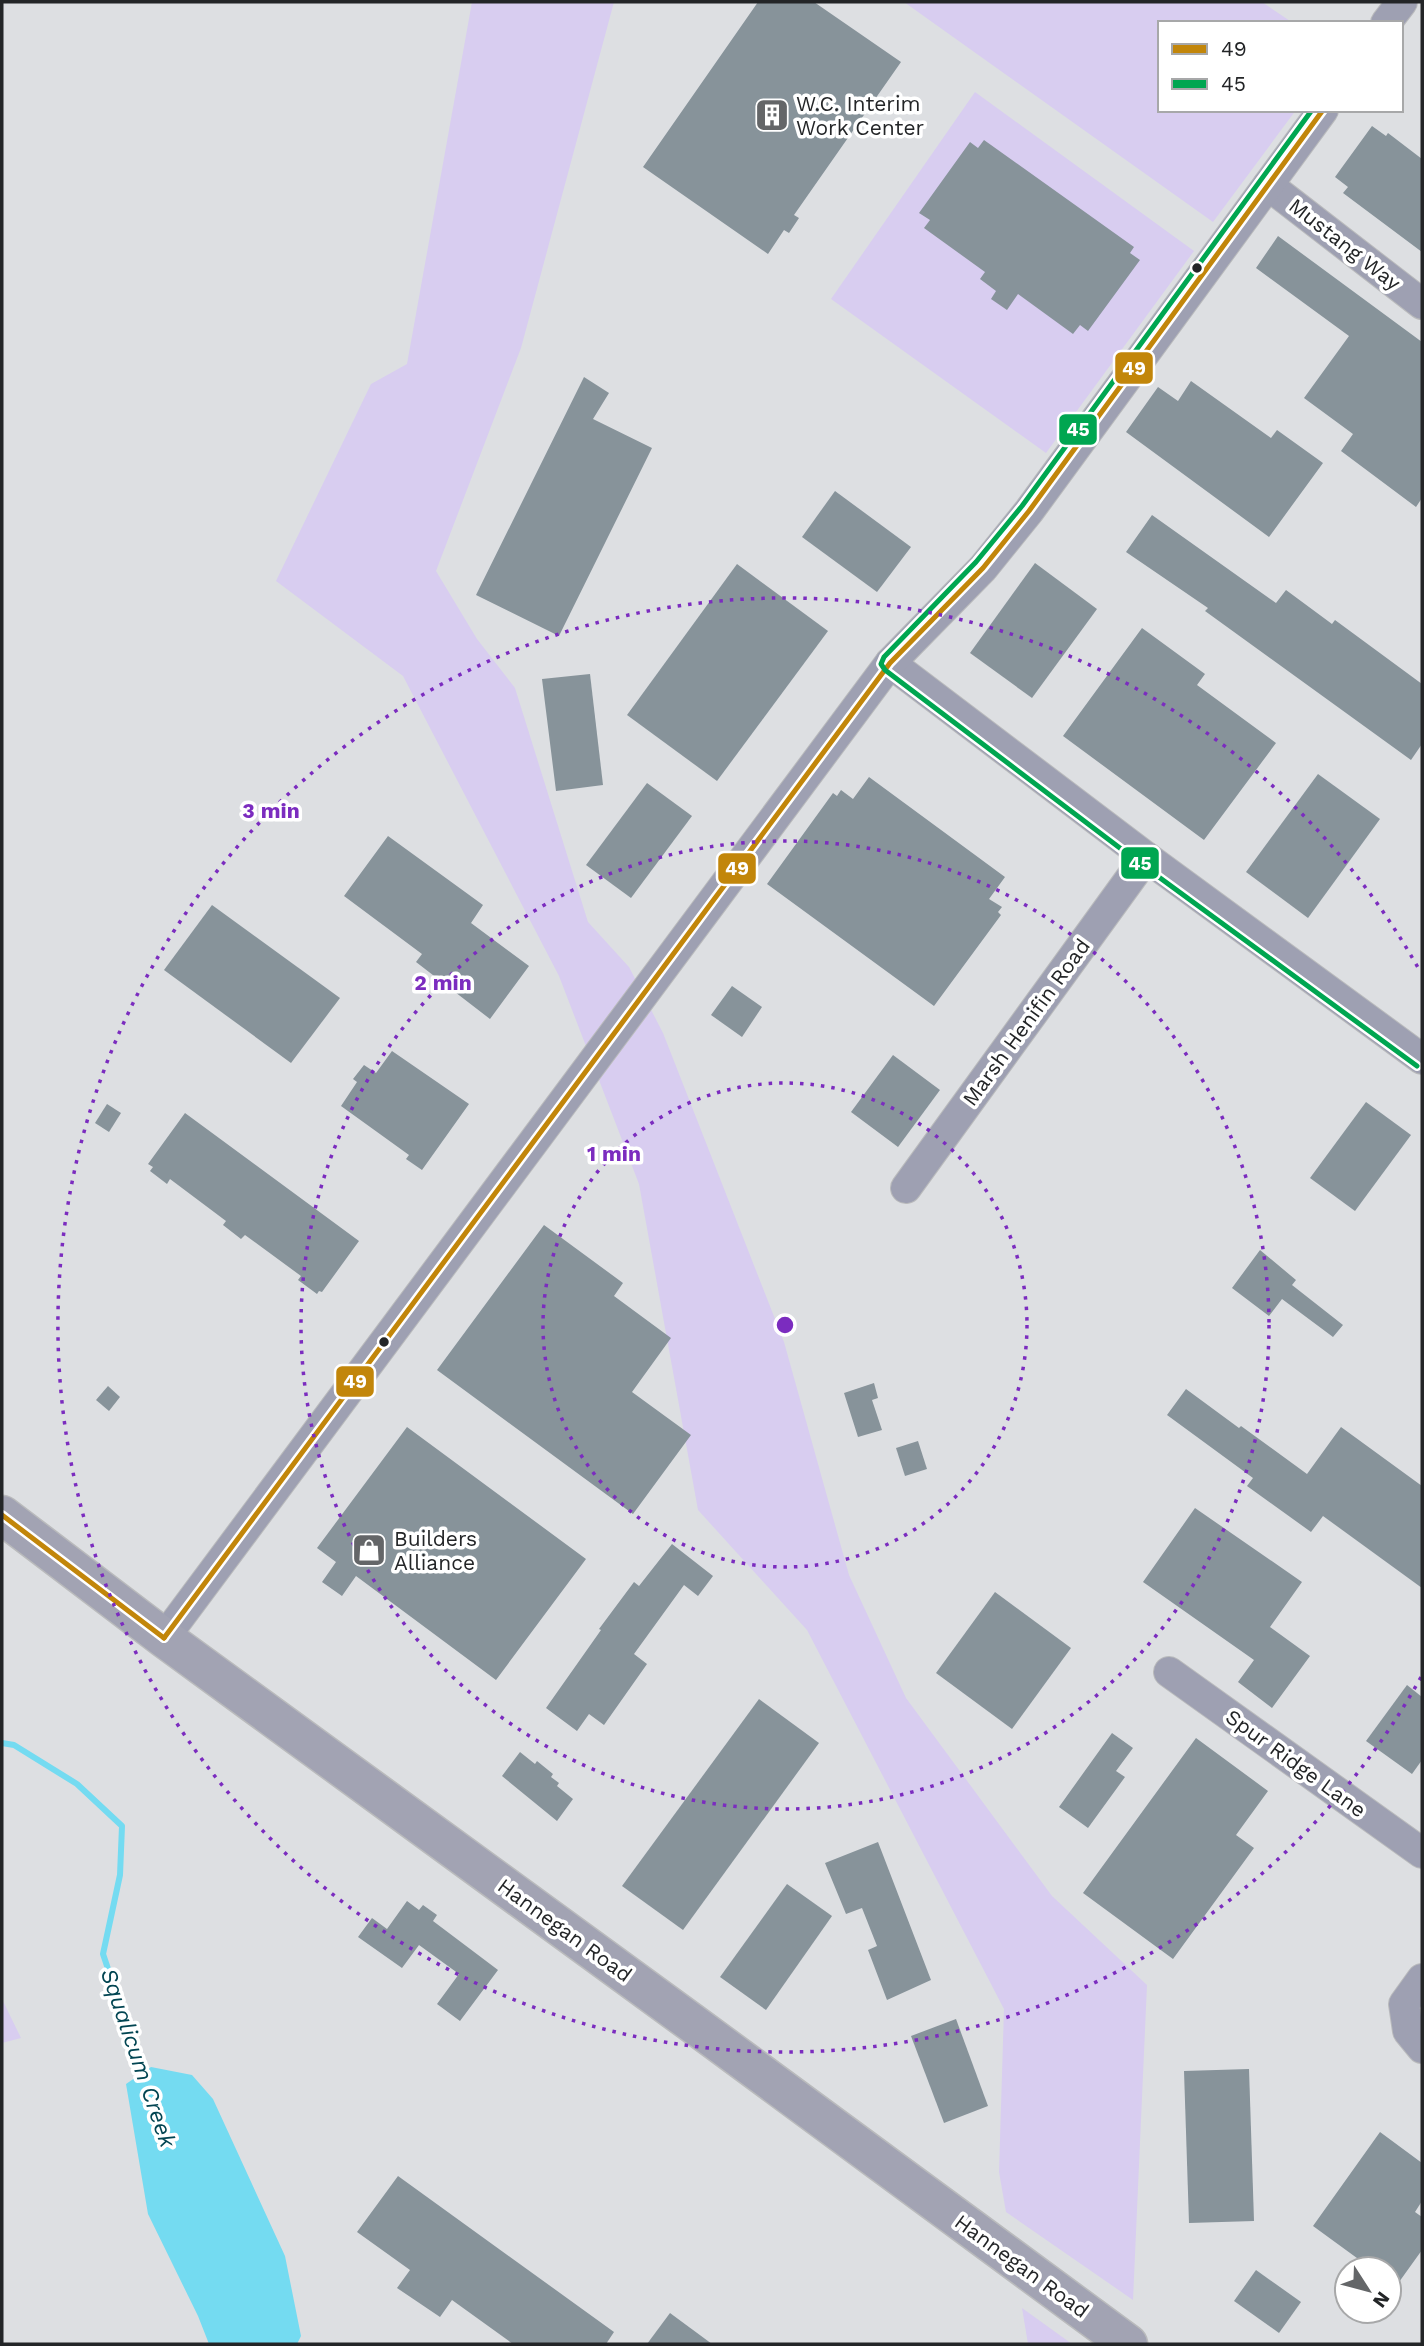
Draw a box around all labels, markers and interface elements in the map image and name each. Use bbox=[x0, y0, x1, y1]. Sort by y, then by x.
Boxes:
legend bbox=[1158, 21, 1403, 112]
text: 49 bbox=[1221, 36, 1247, 61]
text: 45 bbox=[1221, 71, 1246, 96]
place label: W.C. Interim Work Center bbox=[796, 91, 925, 140]
building icon: W.C. Interim Work Center bbox=[753, 96, 791, 134]
street label: Mustang Way bbox=[1284, 193, 1406, 295]
unlabelled marker bbox=[1190, 261, 1204, 275]
line badge: 49 bbox=[1114, 351, 1154, 385]
text: 49 bbox=[1122, 357, 1146, 380]
line badge: 45 bbox=[1058, 413, 1098, 446]
text: 45 bbox=[1066, 418, 1090, 441]
text: 3 min bbox=[242, 798, 300, 823]
line badge: 45 bbox=[1120, 846, 1160, 880]
line badge: 49 bbox=[717, 852, 757, 885]
text: 45 bbox=[1128, 852, 1152, 875]
text: 49 bbox=[725, 857, 749, 880]
street label: Marsh Henifin Road bbox=[957, 934, 1095, 1110]
text: 2 min bbox=[414, 970, 472, 995]
text: 1 min bbox=[587, 1141, 641, 1166]
centre of rings bbox=[773, 1313, 797, 1337]
unlabelled marker bbox=[377, 1335, 391, 1349]
line badge: 49 bbox=[335, 1365, 375, 1398]
text: 49 bbox=[343, 1370, 367, 1393]
place label: Builders Alliance bbox=[394, 1526, 477, 1575]
shop icon: Builders Alliance bbox=[350, 1531, 388, 1569]
street label: Spur Ridge Lane bbox=[1221, 1704, 1371, 1822]
street label: Hannegan Road bbox=[493, 1873, 637, 1987]
water label: Squalicum Creek bbox=[95, 1965, 182, 2153]
street label: Hannegan Road bbox=[950, 2209, 1094, 2323]
north arrow bbox=[1333, 2255, 1403, 2325]
text: N bbox=[1368, 2287, 1395, 2312]

